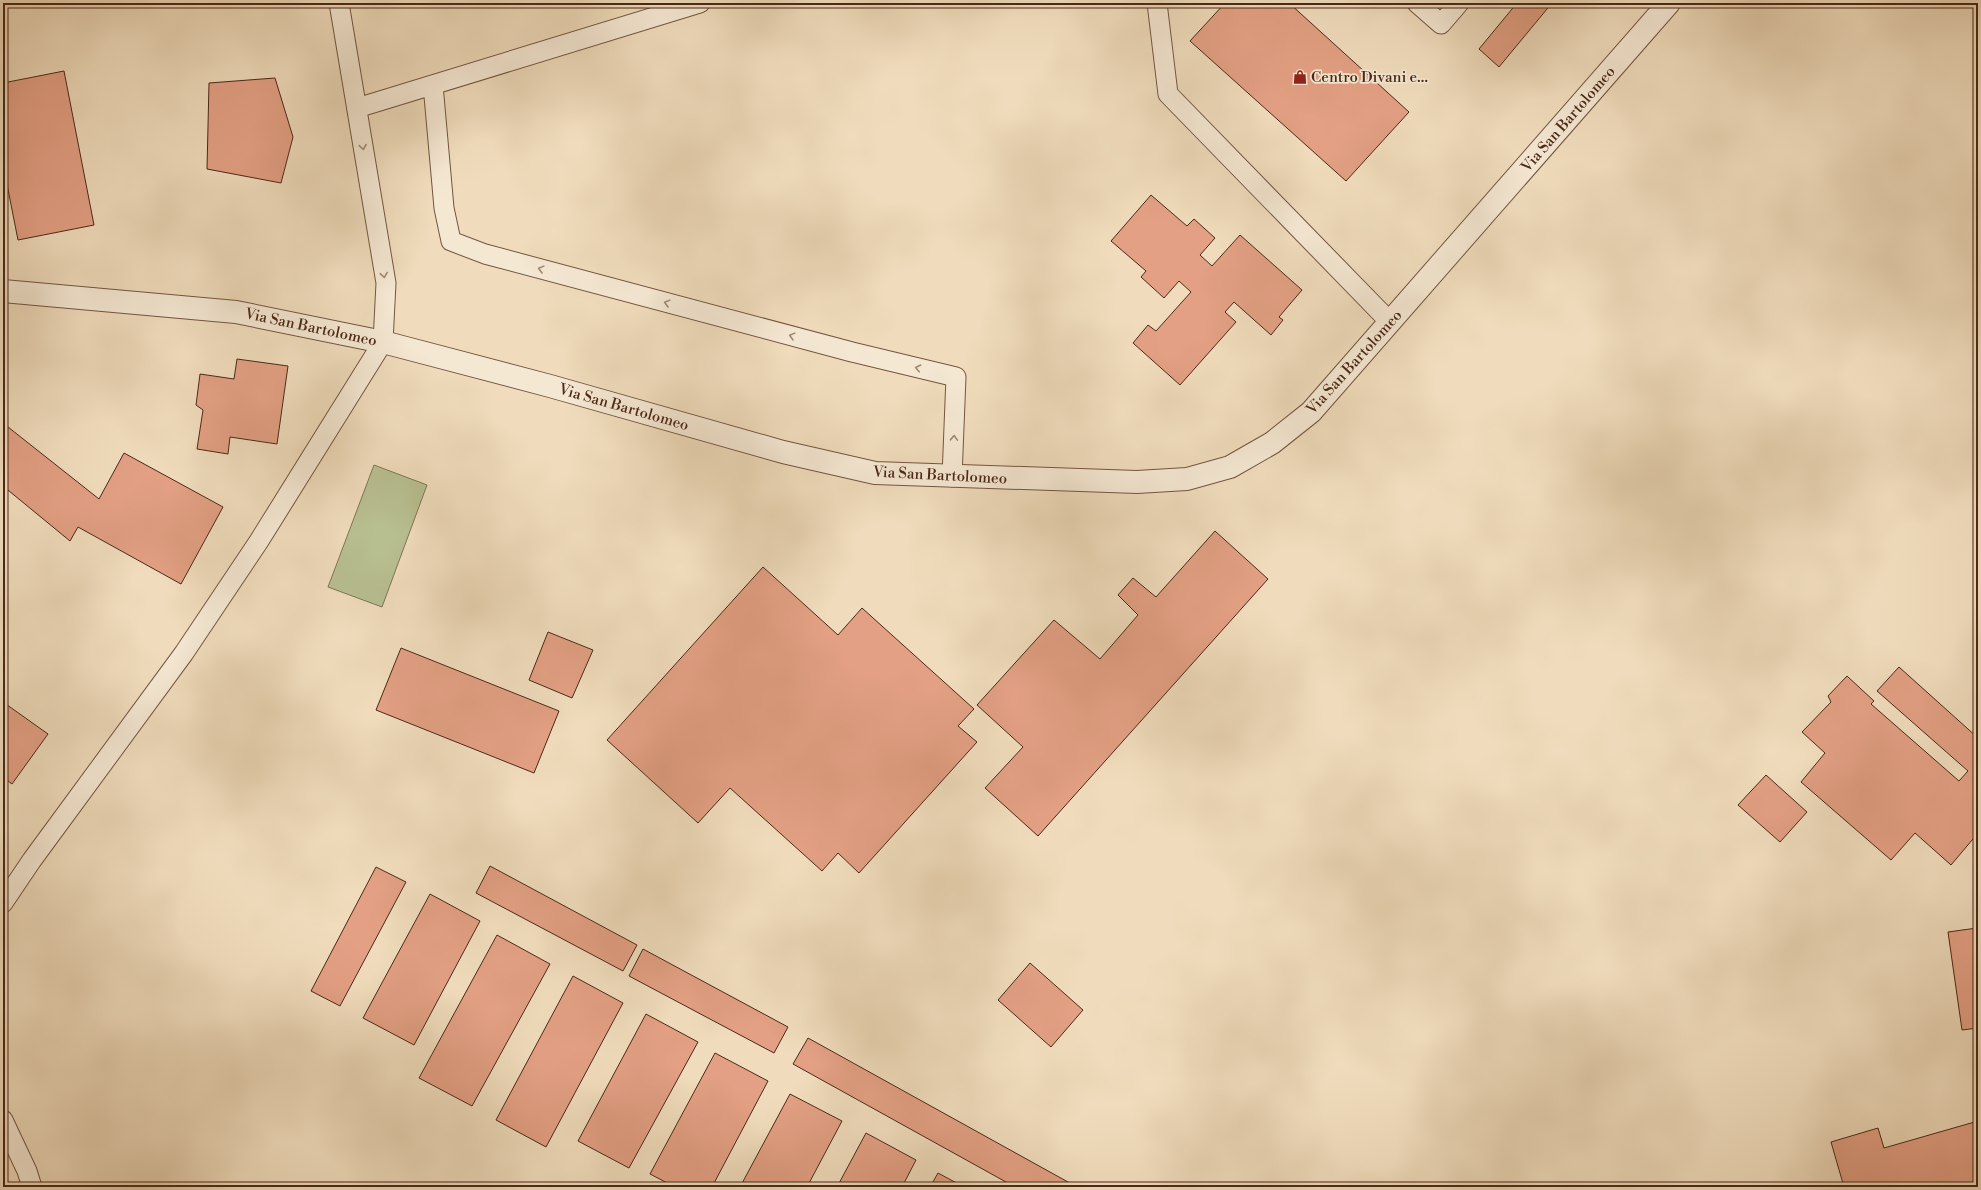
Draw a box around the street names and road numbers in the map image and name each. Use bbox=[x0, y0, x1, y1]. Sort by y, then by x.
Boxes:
street label: Via San Bartolomeo bbox=[1516, 62, 1620, 177]
street label: Via San Bartolomeo bbox=[242, 304, 379, 351]
street label: Via San Bartolomeo bbox=[1302, 306, 1406, 419]
street label: Via San Bartolomeo bbox=[556, 380, 691, 435]
street label: Via San Bartolomeo bbox=[871, 462, 1008, 489]

